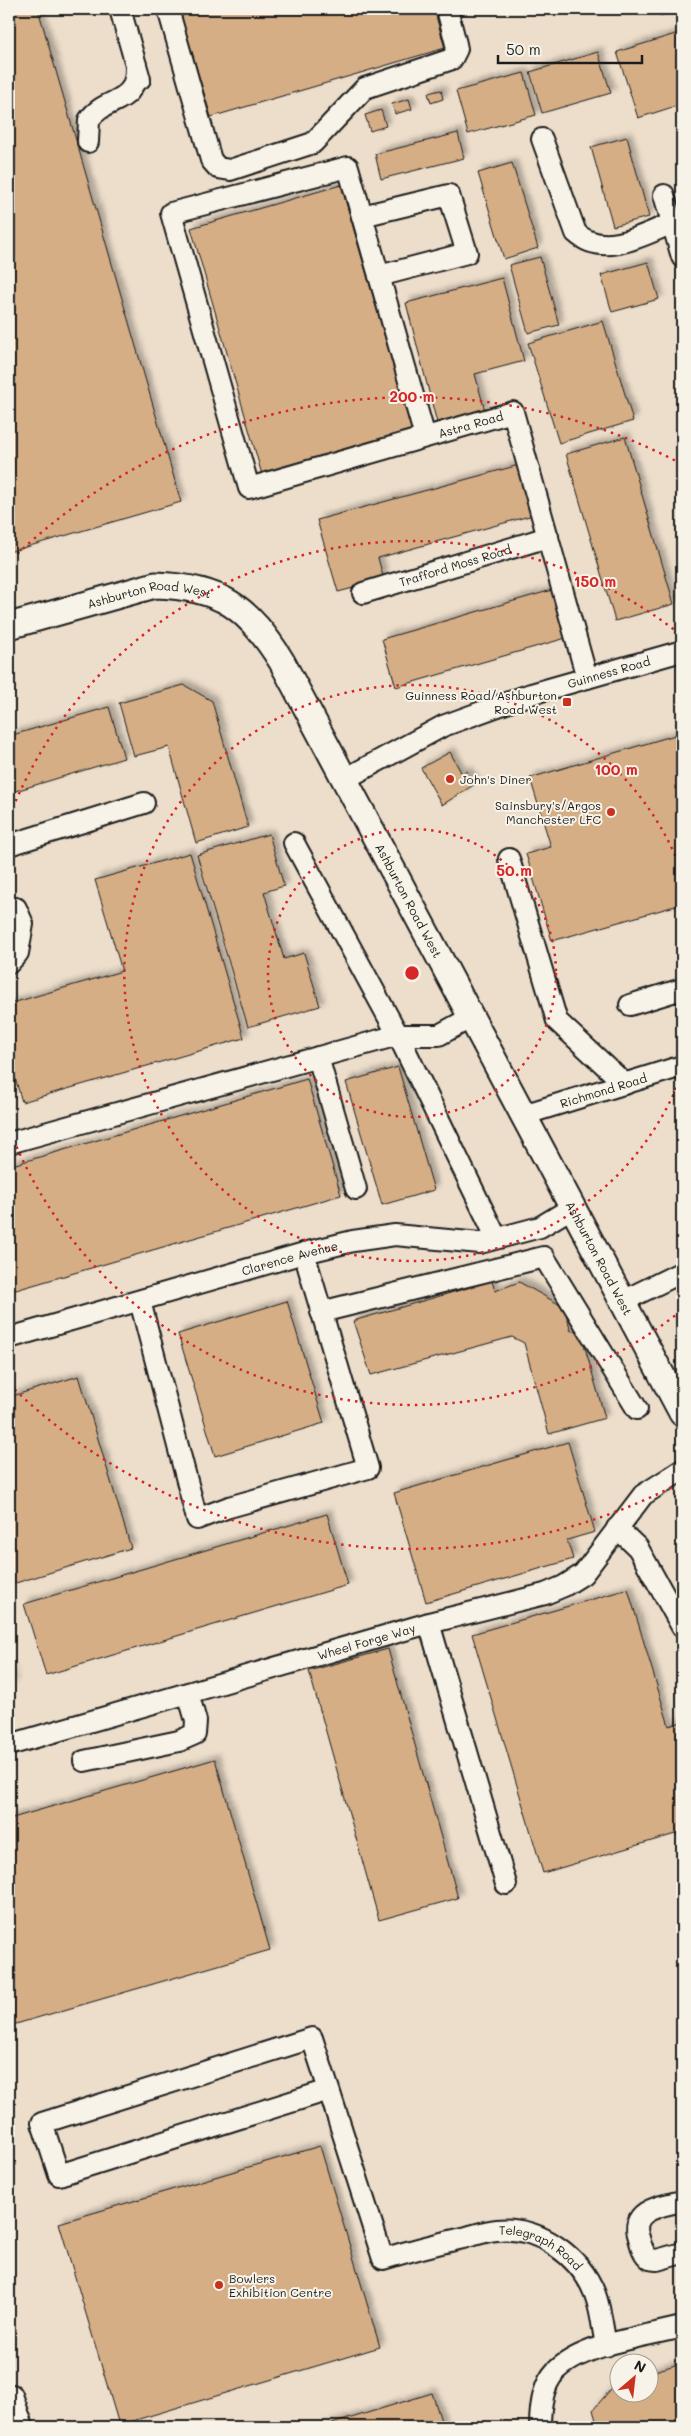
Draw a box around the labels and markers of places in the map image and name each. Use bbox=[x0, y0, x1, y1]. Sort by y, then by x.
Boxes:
place label: Guinness Road/Ashburton Road West bbox=[405, 687, 557, 717]
marker: Guinness Road/Ashburton Road West bbox=[561, 696, 573, 708]
place label: John's Diner bbox=[460, 771, 531, 787]
marker: John's Diner bbox=[444, 773, 456, 785]
place label: Sainsbury's/Argos Manchester LFC bbox=[495, 797, 601, 827]
marker: Sainsbury's/Argos Manchester LFC bbox=[605, 806, 617, 818]
centre of rings bbox=[403, 964, 421, 982]
place label: Bowlers Exhibition Centre bbox=[229, 2270, 332, 2300]
marker: Bowlers Exhibition Centre bbox=[213, 2279, 225, 2291]

